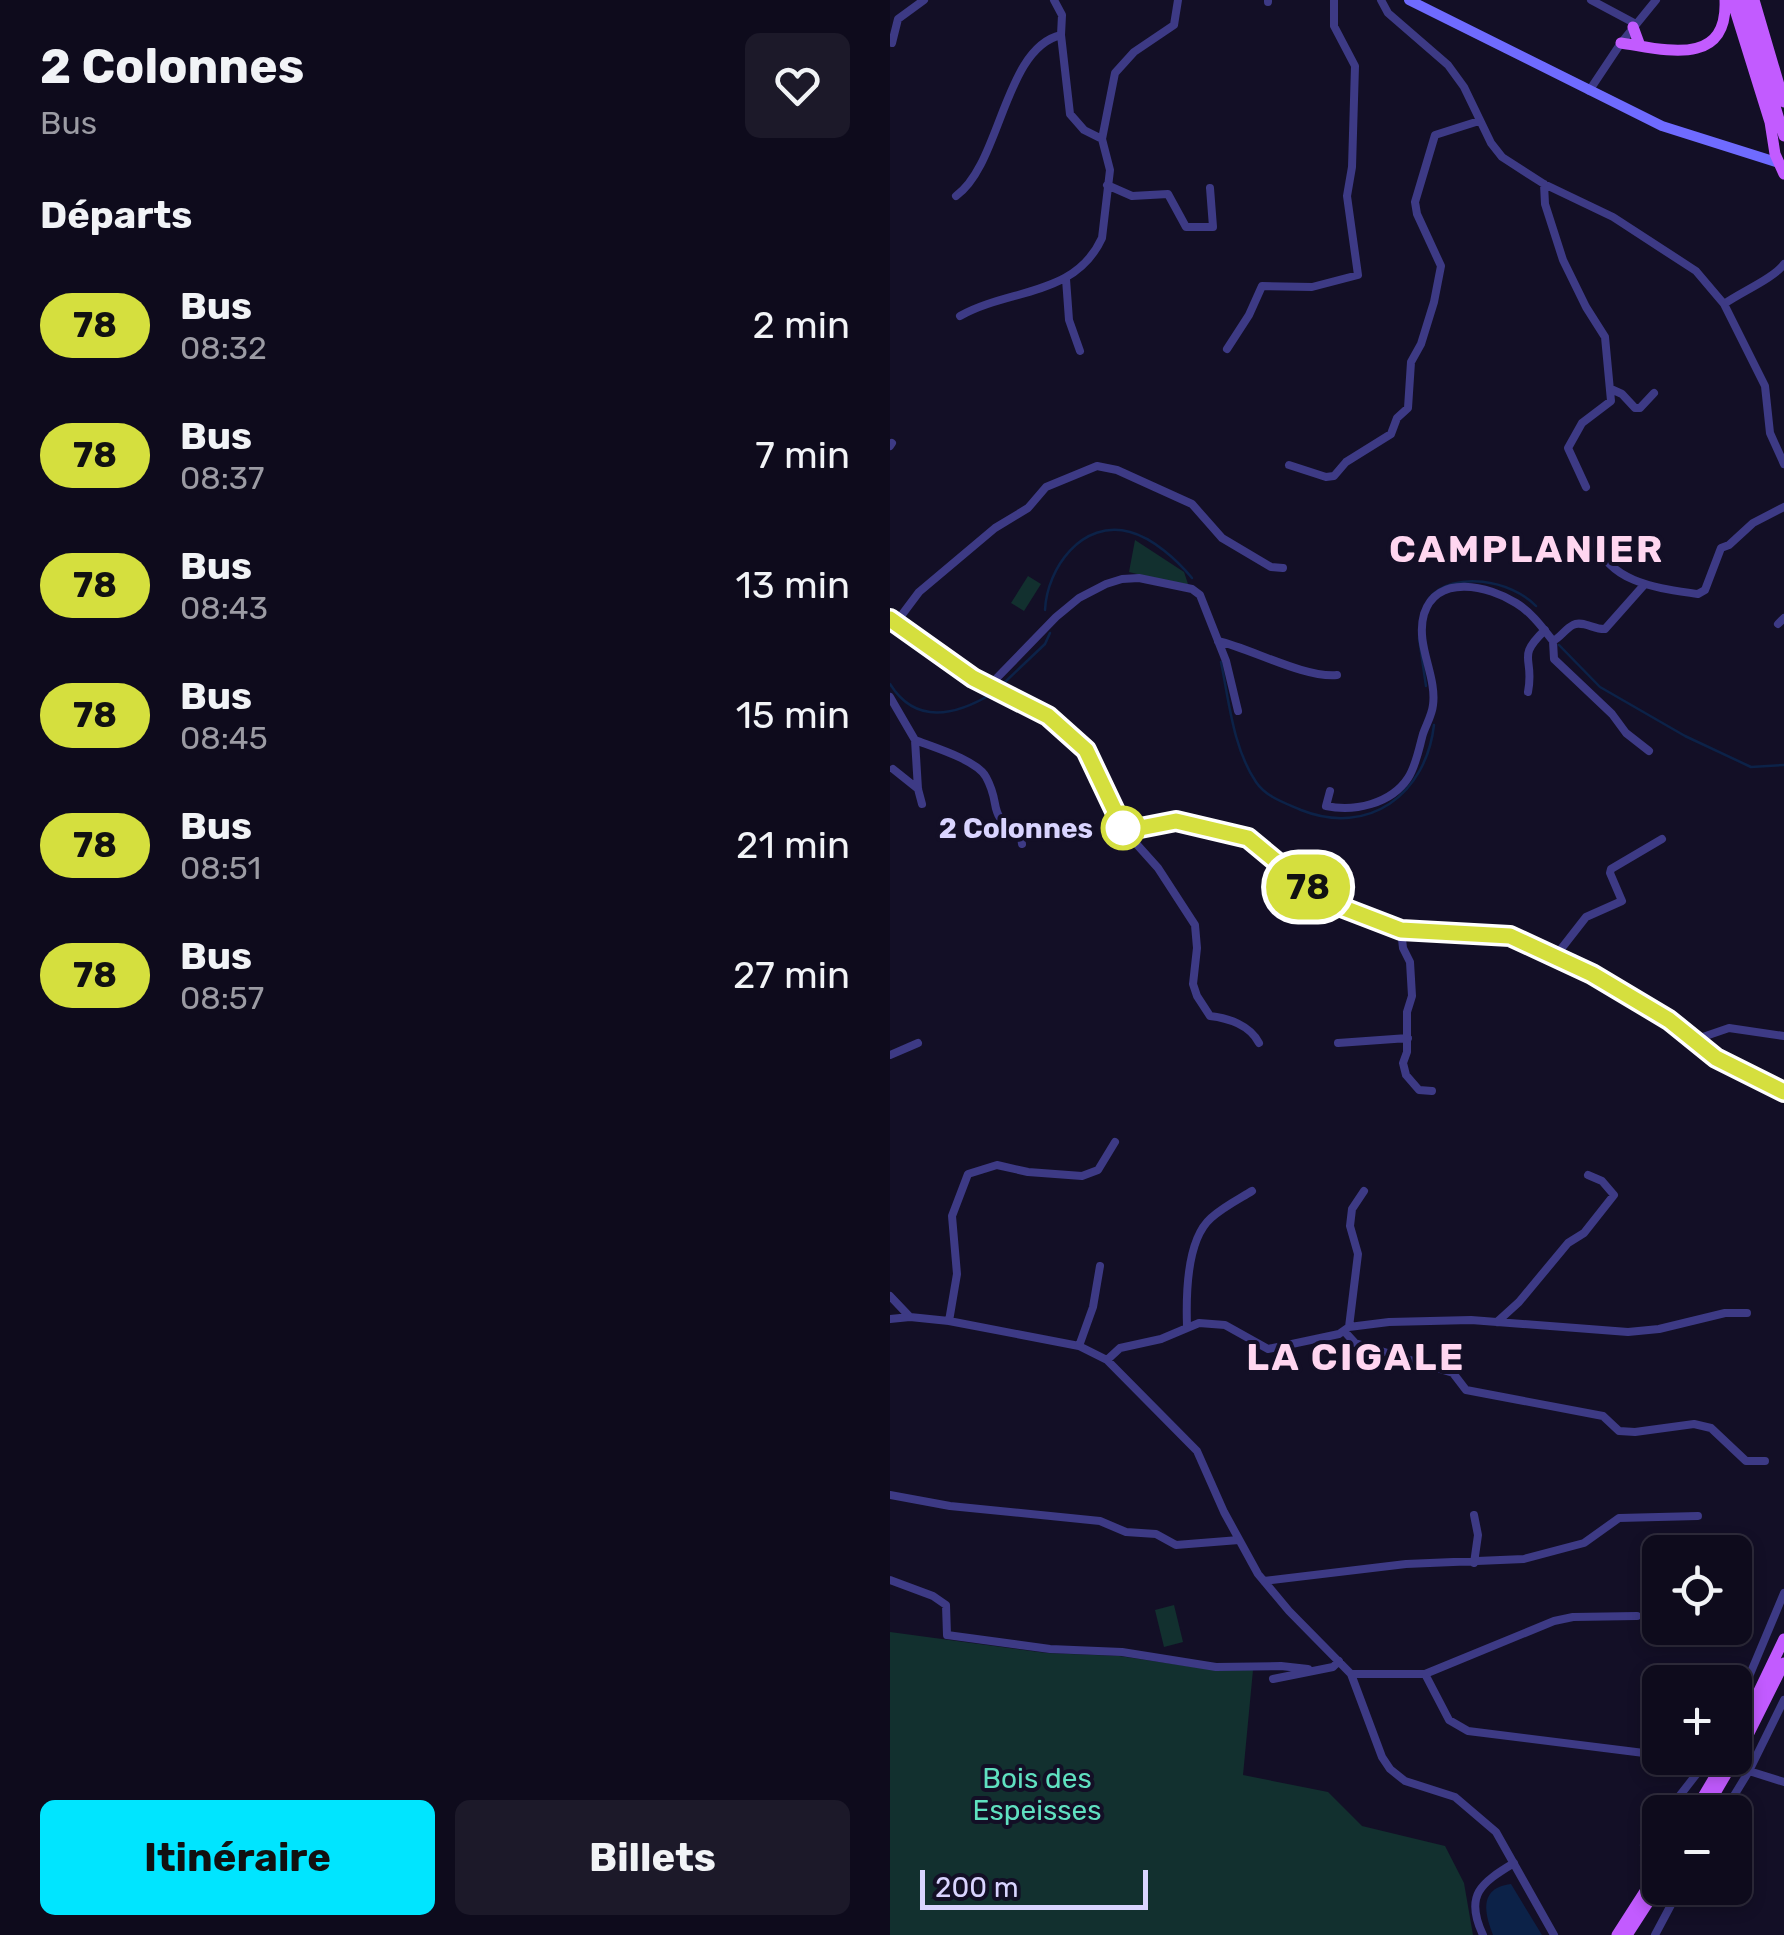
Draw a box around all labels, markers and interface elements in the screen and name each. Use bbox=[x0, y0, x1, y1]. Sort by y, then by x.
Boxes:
button: heart bbox=[745, 33, 850, 138]
text: 2 Colonnes bbox=[40, 38, 304, 95]
text: Bus bbox=[40, 104, 97, 142]
text: Départs bbox=[40, 192, 192, 238]
text: Bus bbox=[180, 283, 252, 329]
text: 2 min bbox=[752, 302, 850, 348]
text: 78 bbox=[73, 304, 117, 346]
text: 08:32 bbox=[180, 329, 267, 367]
text: Bus bbox=[180, 413, 252, 459]
text: 7 min bbox=[755, 432, 850, 478]
text: 78 bbox=[73, 434, 117, 476]
text: 08:37 bbox=[180, 459, 265, 497]
district label: CAMPLANIER bbox=[1389, 526, 1665, 572]
text: Bus bbox=[180, 543, 252, 589]
text: 13 min bbox=[736, 562, 850, 608]
text: 78 bbox=[73, 564, 117, 606]
text: 08:43 bbox=[180, 589, 268, 627]
text: Bus bbox=[180, 673, 252, 719]
text: 15 min bbox=[736, 692, 850, 738]
text: 78 bbox=[73, 694, 117, 736]
text: 08:45 bbox=[180, 719, 268, 757]
text: Bus bbox=[180, 803, 252, 849]
marker: 2 Colonnes bbox=[1102, 807, 1144, 849]
place label: 2 Colonnes bbox=[939, 812, 1093, 845]
text: 21 min bbox=[736, 822, 850, 868]
text: 78 bbox=[73, 824, 117, 866]
text: 08:51 bbox=[180, 849, 261, 887]
line badge: 78 bbox=[1263, 854, 1353, 920]
text: 78 bbox=[1286, 866, 1330, 908]
text: Bus bbox=[180, 933, 252, 979]
text: 27 min bbox=[733, 952, 850, 998]
text: 78 bbox=[73, 954, 117, 996]
text: 08:57 bbox=[180, 979, 264, 1017]
district label: LA CIGALE bbox=[1246, 1334, 1466, 1380]
map controls bbox=[1642, 1535, 1752, 1905]
button: locate bbox=[1642, 1535, 1752, 1645]
button: + bbox=[1642, 1665, 1752, 1775]
park label: Bois des Espeisses bbox=[973, 1762, 1101, 1827]
button: − bbox=[1642, 1795, 1752, 1905]
button: Itinéraire bbox=[40, 1800, 435, 1915]
button: Billets bbox=[455, 1800, 850, 1915]
scale bar bbox=[920, 1865, 1148, 1910]
text: 200 m bbox=[935, 1871, 1019, 1904]

